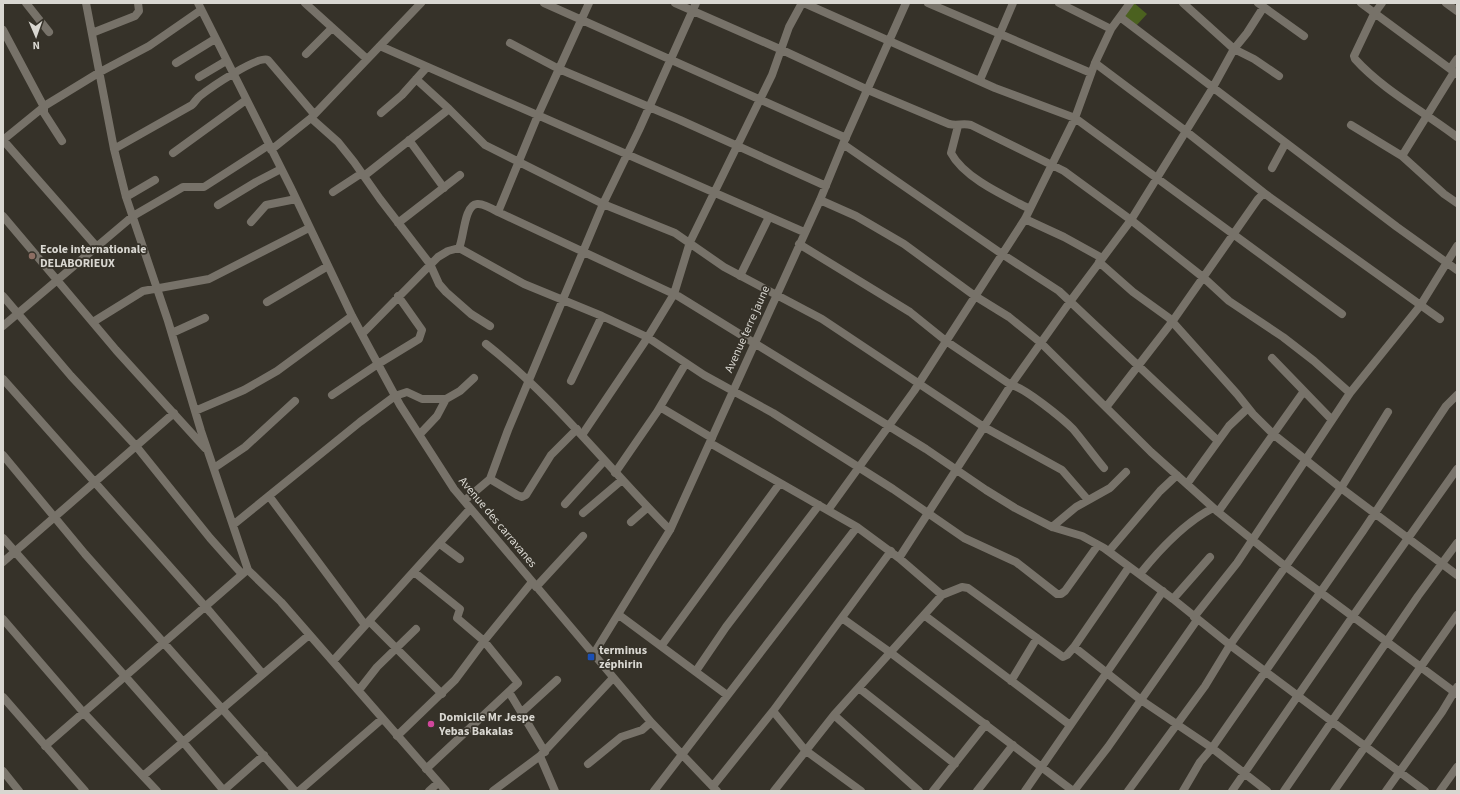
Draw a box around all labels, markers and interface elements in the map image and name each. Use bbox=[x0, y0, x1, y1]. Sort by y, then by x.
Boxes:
north arrow bbox=[16, 16, 56, 56]
text: N bbox=[32, 38, 40, 53]
place label: Ecole internationale DELABORIEUX bbox=[40, 241, 146, 272]
marker: Ecole internationale DELABORIEUX bbox=[27, 251, 37, 261]
street label: Avenue terre jaune bbox=[721, 283, 774, 376]
street label: Avenue des carravanes bbox=[455, 473, 541, 571]
place label: terminus zéphirin bbox=[599, 642, 647, 673]
marker: terminus zéphirin bbox=[586, 652, 596, 662]
place label: Domicile Mr Jespe Yebas Bakalas bbox=[438, 709, 535, 740]
marker: Domicile Mr Jespe Yebas Bakalas bbox=[426, 719, 436, 729]

